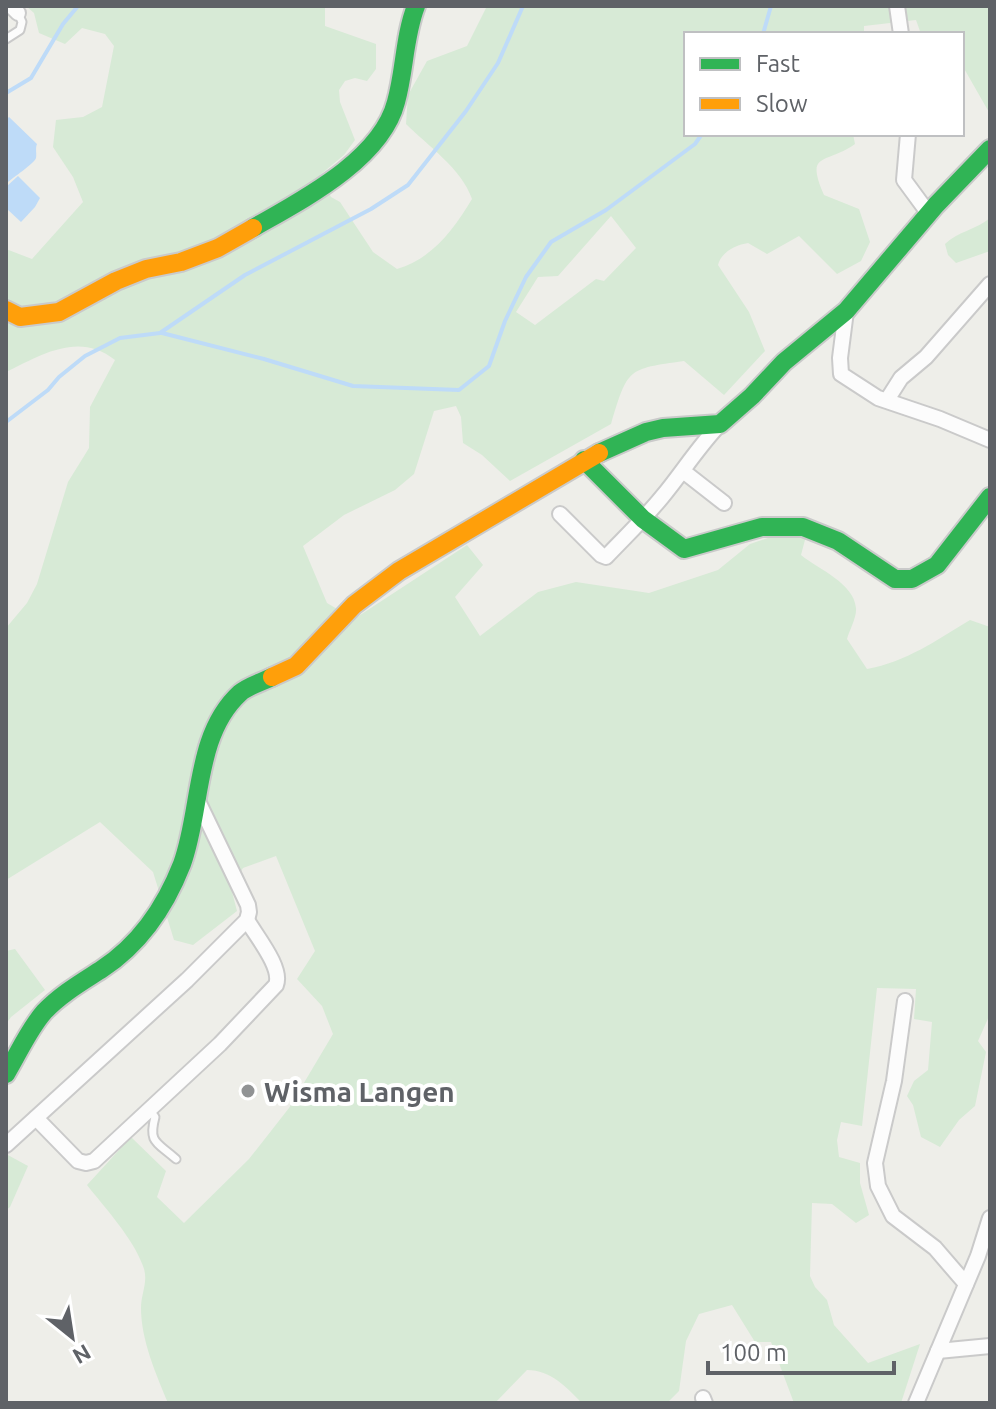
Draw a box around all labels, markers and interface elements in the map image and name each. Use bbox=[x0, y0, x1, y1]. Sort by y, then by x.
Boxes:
legend bbox=[684, 32, 964, 136]
text: Fast bbox=[756, 50, 800, 77]
text: Slow bbox=[756, 90, 808, 117]
place label: Wisma Langen bbox=[264, 1076, 455, 1107]
marker: Wisma Langen bbox=[239, 1082, 257, 1100]
north arrow bbox=[32, 1297, 112, 1377]
scale bar bbox=[708, 1325, 894, 1375]
text: 100 m bbox=[720, 1339, 787, 1366]
text: N bbox=[69, 1340, 96, 1370]

